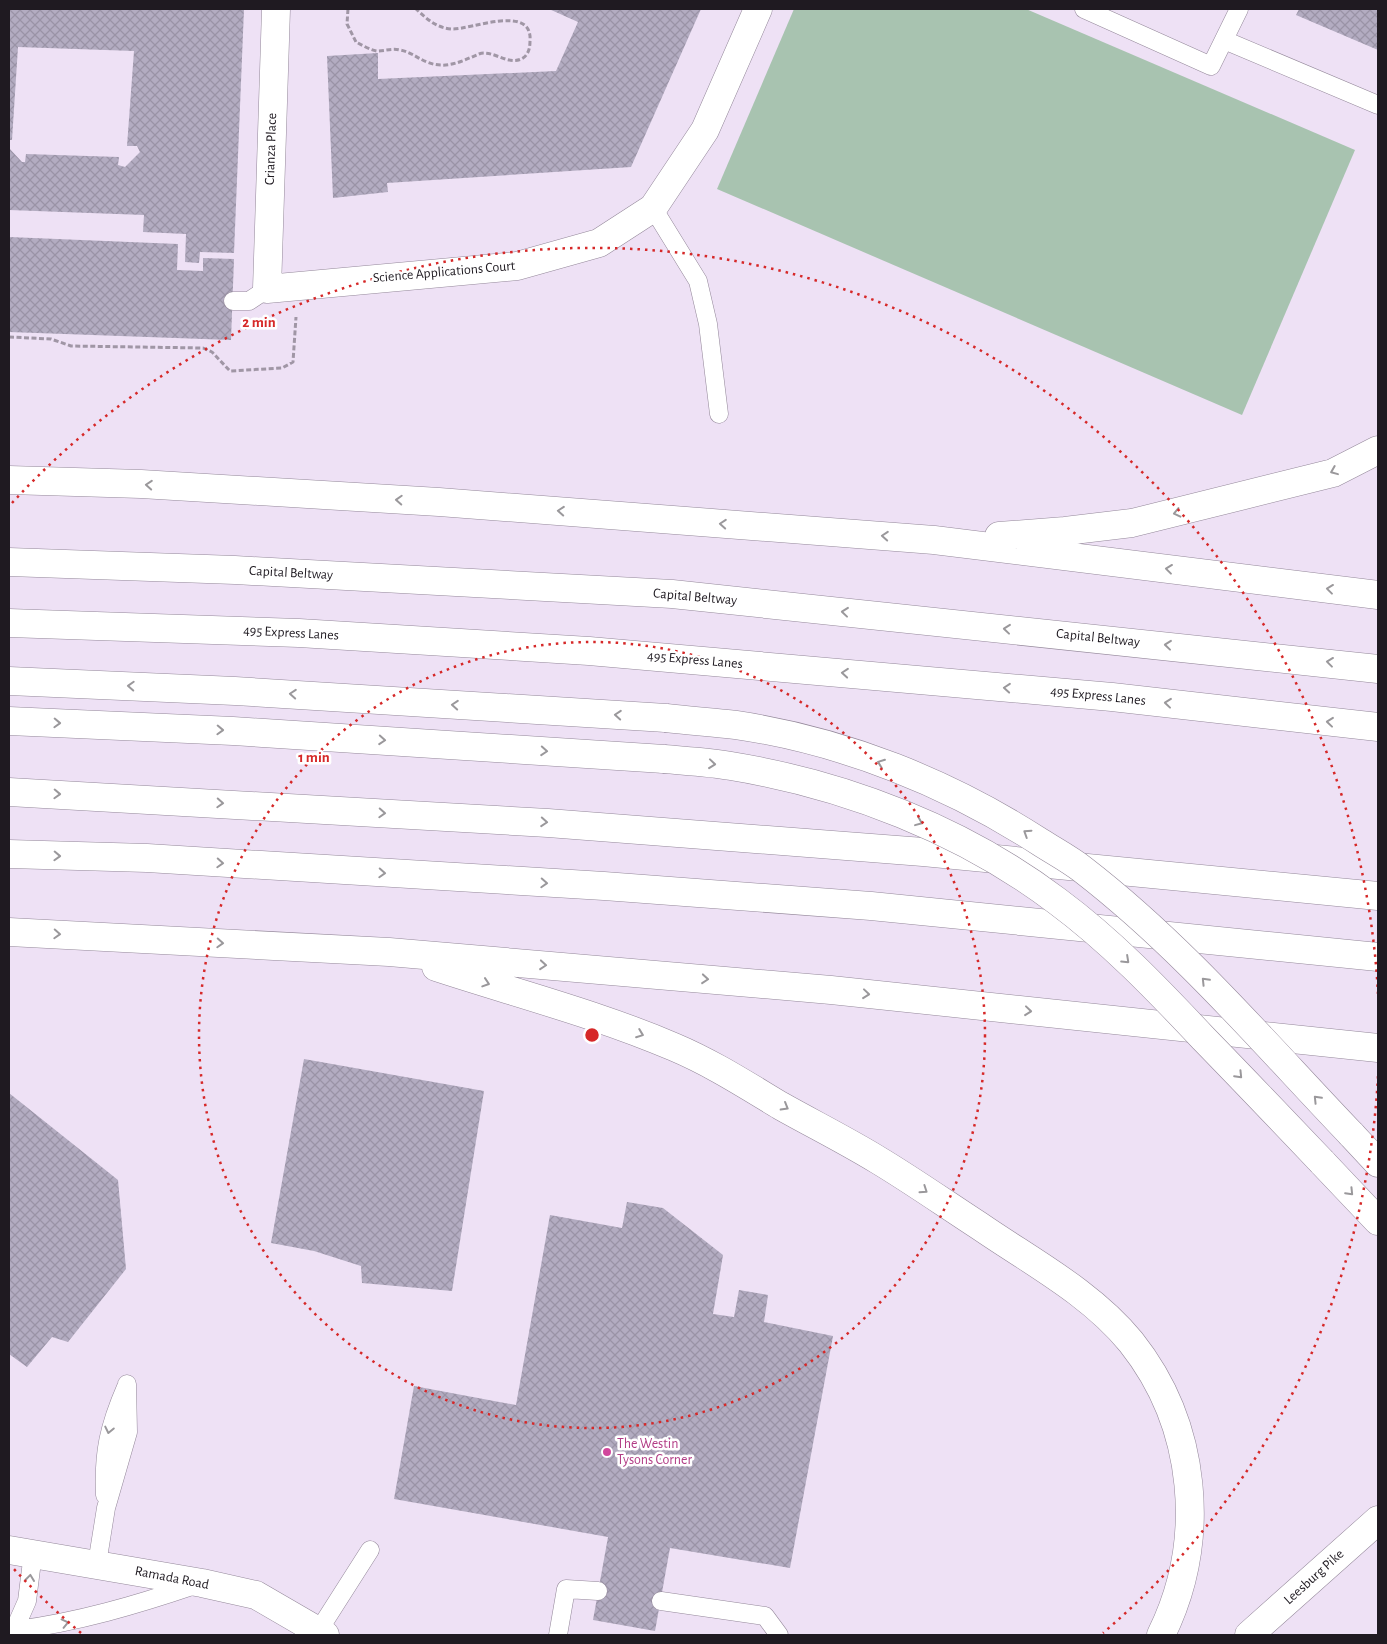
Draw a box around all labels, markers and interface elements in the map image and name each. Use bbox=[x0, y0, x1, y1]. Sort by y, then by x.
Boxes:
street label: Crianza Place bbox=[263, 113, 279, 185]
street label: Science Applications Court bbox=[372, 259, 516, 285]
text: 2 min bbox=[242, 315, 276, 330]
one-way arrow bbox=[1330, 465, 1339, 475]
one-way arrow bbox=[145, 479, 153, 490]
one-way arrow bbox=[395, 494, 403, 505]
one-way arrow bbox=[557, 506, 565, 517]
one-way arrow bbox=[1173, 507, 1182, 518]
one-way arrow bbox=[719, 518, 727, 529]
one-way arrow bbox=[881, 531, 889, 542]
street label: Capital Beltway bbox=[249, 564, 333, 582]
one-way arrow bbox=[1164, 564, 1172, 575]
one-way arrow bbox=[1326, 584, 1334, 595]
street label: Capital Beltway bbox=[652, 586, 738, 608]
one-way arrow bbox=[841, 607, 849, 618]
street label: 495 Express Lanes bbox=[243, 623, 339, 643]
one-way arrow bbox=[1002, 624, 1010, 635]
street label: Capital Beltway bbox=[1055, 627, 1141, 649]
one-way arrow bbox=[1164, 640, 1172, 651]
street label: 495 Express Lanes bbox=[647, 649, 743, 671]
one-way arrow bbox=[1326, 658, 1334, 668]
one-way arrow bbox=[840, 668, 848, 679]
one-way arrow bbox=[127, 681, 135, 692]
one-way arrow bbox=[1002, 682, 1010, 693]
street label: 495 Express Lanes bbox=[1050, 684, 1146, 708]
one-way arrow bbox=[289, 689, 297, 700]
one-way arrow bbox=[1164, 698, 1172, 709]
one-way arrow bbox=[451, 699, 459, 710]
one-way arrow bbox=[613, 710, 621, 721]
one-way arrow bbox=[1326, 717, 1334, 728]
one-way arrow bbox=[54, 718, 62, 729]
one-way arrow bbox=[216, 725, 224, 736]
one-way arrow bbox=[378, 735, 386, 746]
one-way arrow bbox=[540, 745, 548, 756]
text: 1 min bbox=[298, 750, 330, 765]
one-way arrow bbox=[709, 758, 717, 769]
one-way arrow bbox=[877, 759, 885, 769]
one-way arrow bbox=[54, 789, 62, 800]
one-way arrow bbox=[216, 798, 224, 809]
one-way arrow bbox=[378, 807, 386, 818]
one-way arrow bbox=[914, 816, 922, 826]
one-way arrow bbox=[540, 817, 548, 828]
one-way arrow bbox=[1023, 830, 1032, 839]
one-way arrow bbox=[54, 851, 62, 861]
one-way arrow bbox=[216, 857, 224, 868]
one-way arrow bbox=[378, 867, 386, 878]
one-way arrow bbox=[540, 877, 548, 888]
one-way arrow bbox=[54, 928, 62, 939]
one-way arrow bbox=[216, 937, 224, 948]
one-way arrow bbox=[1120, 954, 1129, 963]
one-way arrow bbox=[539, 959, 547, 970]
one-way arrow bbox=[701, 973, 709, 984]
one-way arrow bbox=[481, 977, 489, 987]
one-way arrow bbox=[1202, 978, 1211, 987]
one-way arrow bbox=[863, 988, 871, 999]
one-way arrow bbox=[1024, 1006, 1032, 1017]
centre of rings bbox=[583, 1026, 601, 1044]
one-way arrow bbox=[635, 1028, 644, 1038]
one-way arrow bbox=[1233, 1070, 1242, 1079]
one-way arrow bbox=[1314, 1095, 1323, 1104]
one-way arrow bbox=[779, 1101, 788, 1111]
one-way arrow bbox=[919, 1184, 928, 1193]
one-way arrow bbox=[1344, 1186, 1353, 1195]
one-way arrow bbox=[105, 1425, 115, 1434]
place label: The Westin Tysons Corner bbox=[617, 1437, 692, 1467]
marker: The Westin Tysons Corner bbox=[601, 1446, 613, 1458]
street label: Leesburg Pike bbox=[1282, 1547, 1346, 1607]
street label: Ramada Road bbox=[134, 1564, 210, 1592]
one-way arrow bbox=[24, 1574, 35, 1582]
one-way arrow bbox=[60, 1618, 69, 1629]

